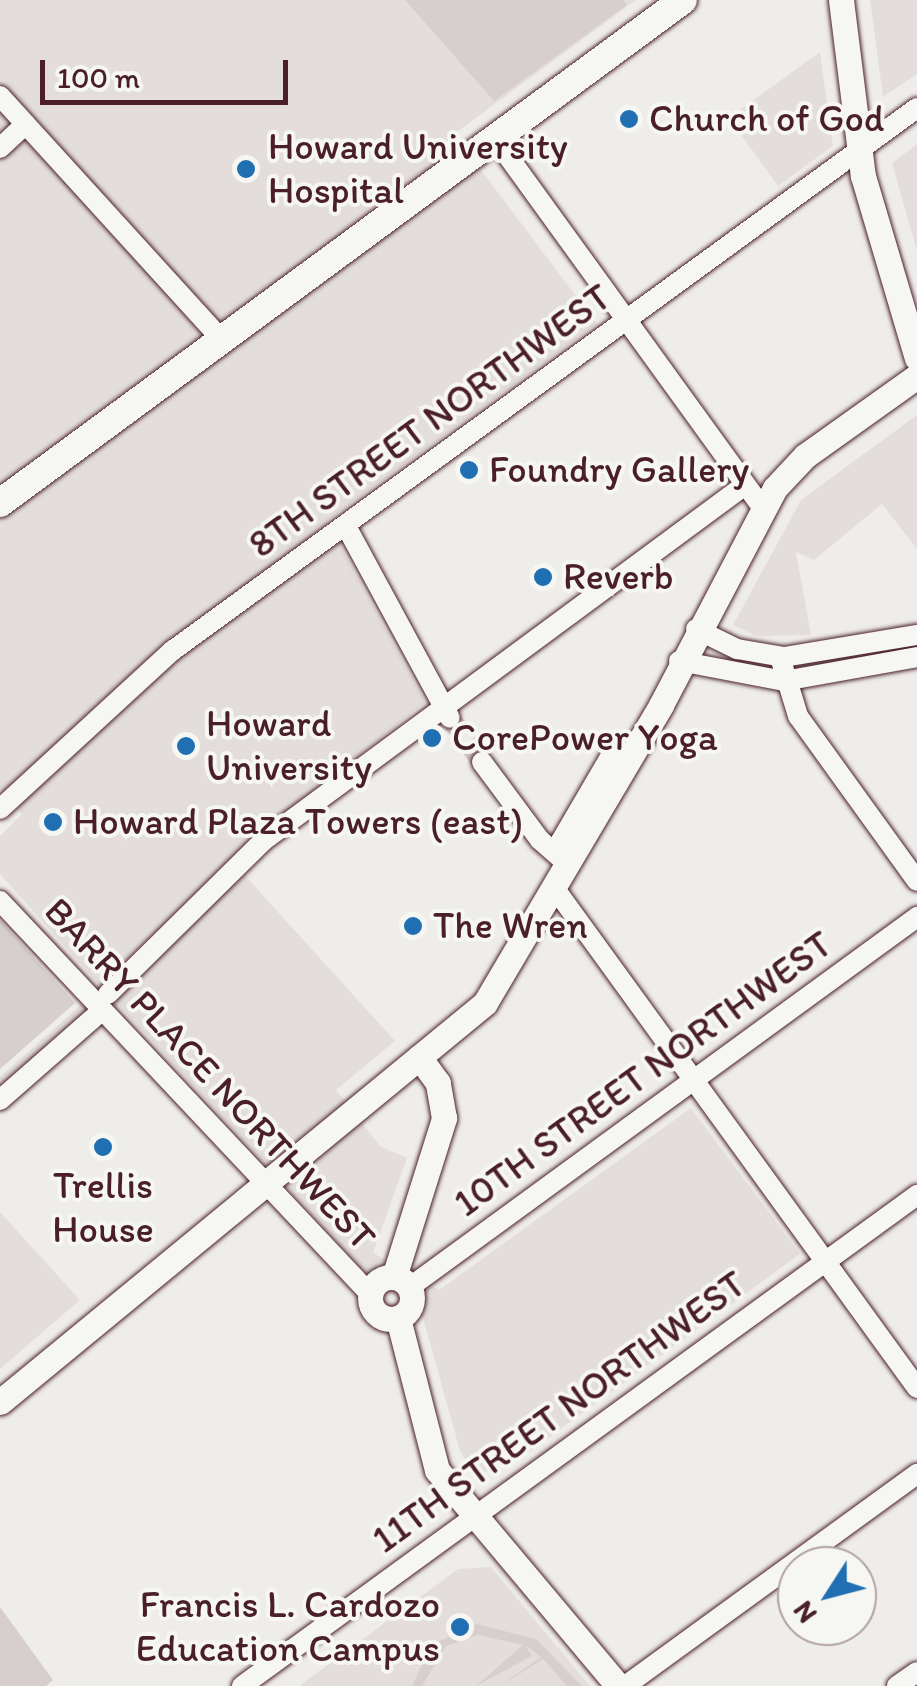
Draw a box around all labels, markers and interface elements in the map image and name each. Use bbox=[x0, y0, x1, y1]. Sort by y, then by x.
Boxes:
scale bar bbox=[45, 40, 292, 102]
text: 100 m bbox=[57, 59, 140, 96]
place label: Church of God bbox=[649, 96, 885, 142]
marker: Church of God bbox=[618, 108, 640, 130]
place label: Howard University Hospital bbox=[268, 124, 568, 213]
marker: Howard University Hospital bbox=[233, 156, 259, 182]
street label: 8TH STREET NORTHWEST bbox=[240, 274, 620, 568]
place label: Foundry Gallery bbox=[489, 447, 749, 493]
marker: Foundry Gallery bbox=[458, 459, 480, 481]
place label: Reverb bbox=[563, 554, 674, 600]
marker: Reverb bbox=[532, 566, 554, 588]
place label: Howard University bbox=[206, 701, 372, 791]
place label: CorePower Yoga bbox=[452, 715, 714, 761]
marker: CorePower Yoga bbox=[421, 727, 443, 749]
marker: Howard University bbox=[175, 735, 197, 757]
place label: Howard Plaza Towers (east) bbox=[73, 799, 517, 845]
marker: Howard Plaza Towers (east) bbox=[42, 811, 64, 833]
street label: BARRY PLACE NORTHWEST bbox=[34, 888, 386, 1260]
place label: The Wren bbox=[433, 903, 587, 949]
marker: The Wren bbox=[402, 915, 424, 937]
street label: 10TH STREET NORTHWEST bbox=[445, 921, 841, 1227]
marker: Trellis House bbox=[92, 1136, 114, 1158]
place label: Trellis House bbox=[52, 1163, 154, 1252]
street label: 11TH STREET NORTHWEST bbox=[363, 1261, 755, 1563]
north arrow bbox=[777, 1546, 877, 1646]
place label: Francis L. Cardozo Education Campus bbox=[135, 1582, 440, 1672]
text: N bbox=[785, 1595, 824, 1630]
marker: Francis L. Cardozo Education Campus bbox=[449, 1616, 471, 1638]

